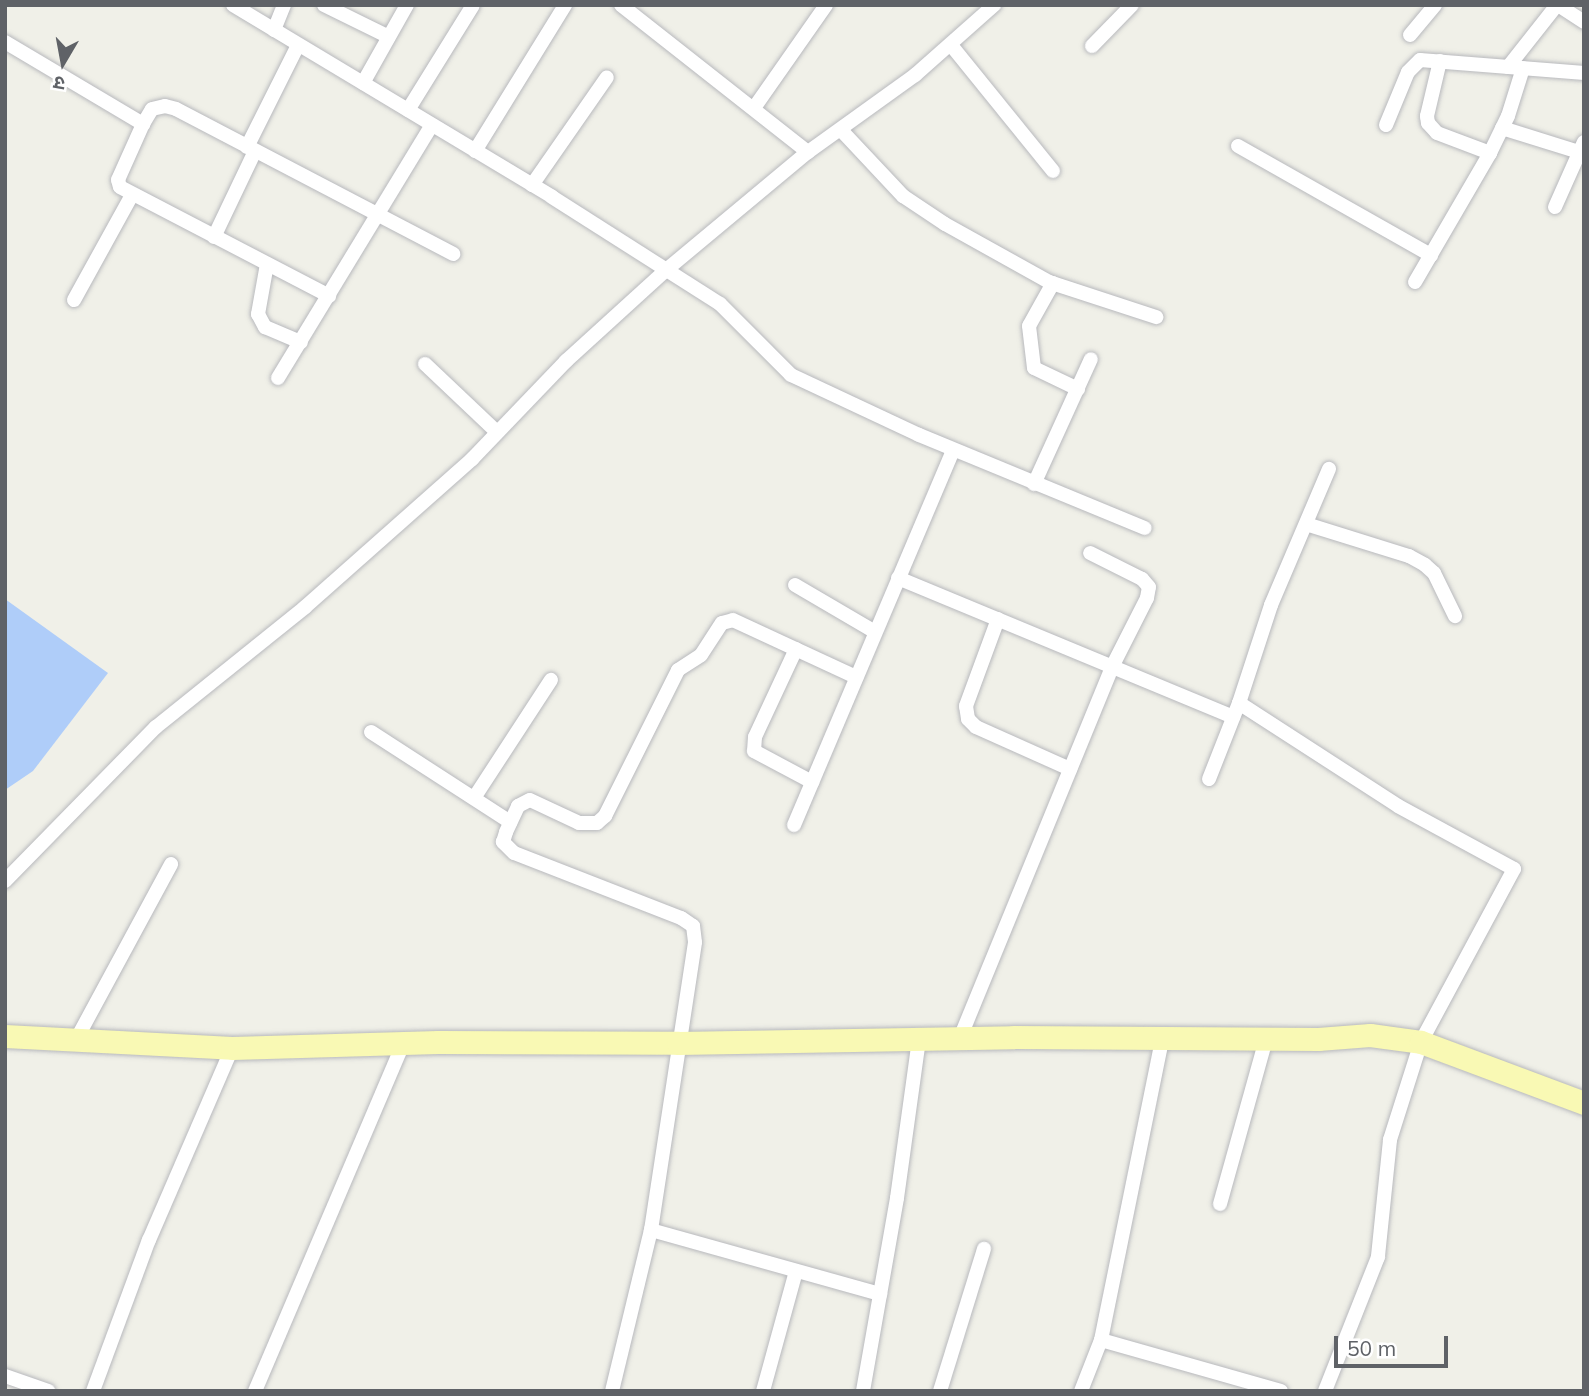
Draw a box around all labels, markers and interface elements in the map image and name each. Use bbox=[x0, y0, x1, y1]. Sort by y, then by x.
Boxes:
north arrow bbox=[28, 28, 98, 98]
text: उ bbox=[52, 71, 67, 96]
scale bar bbox=[1337, 1322, 1451, 1366]
text: 50 m bbox=[1347, 1335, 1396, 1361]

